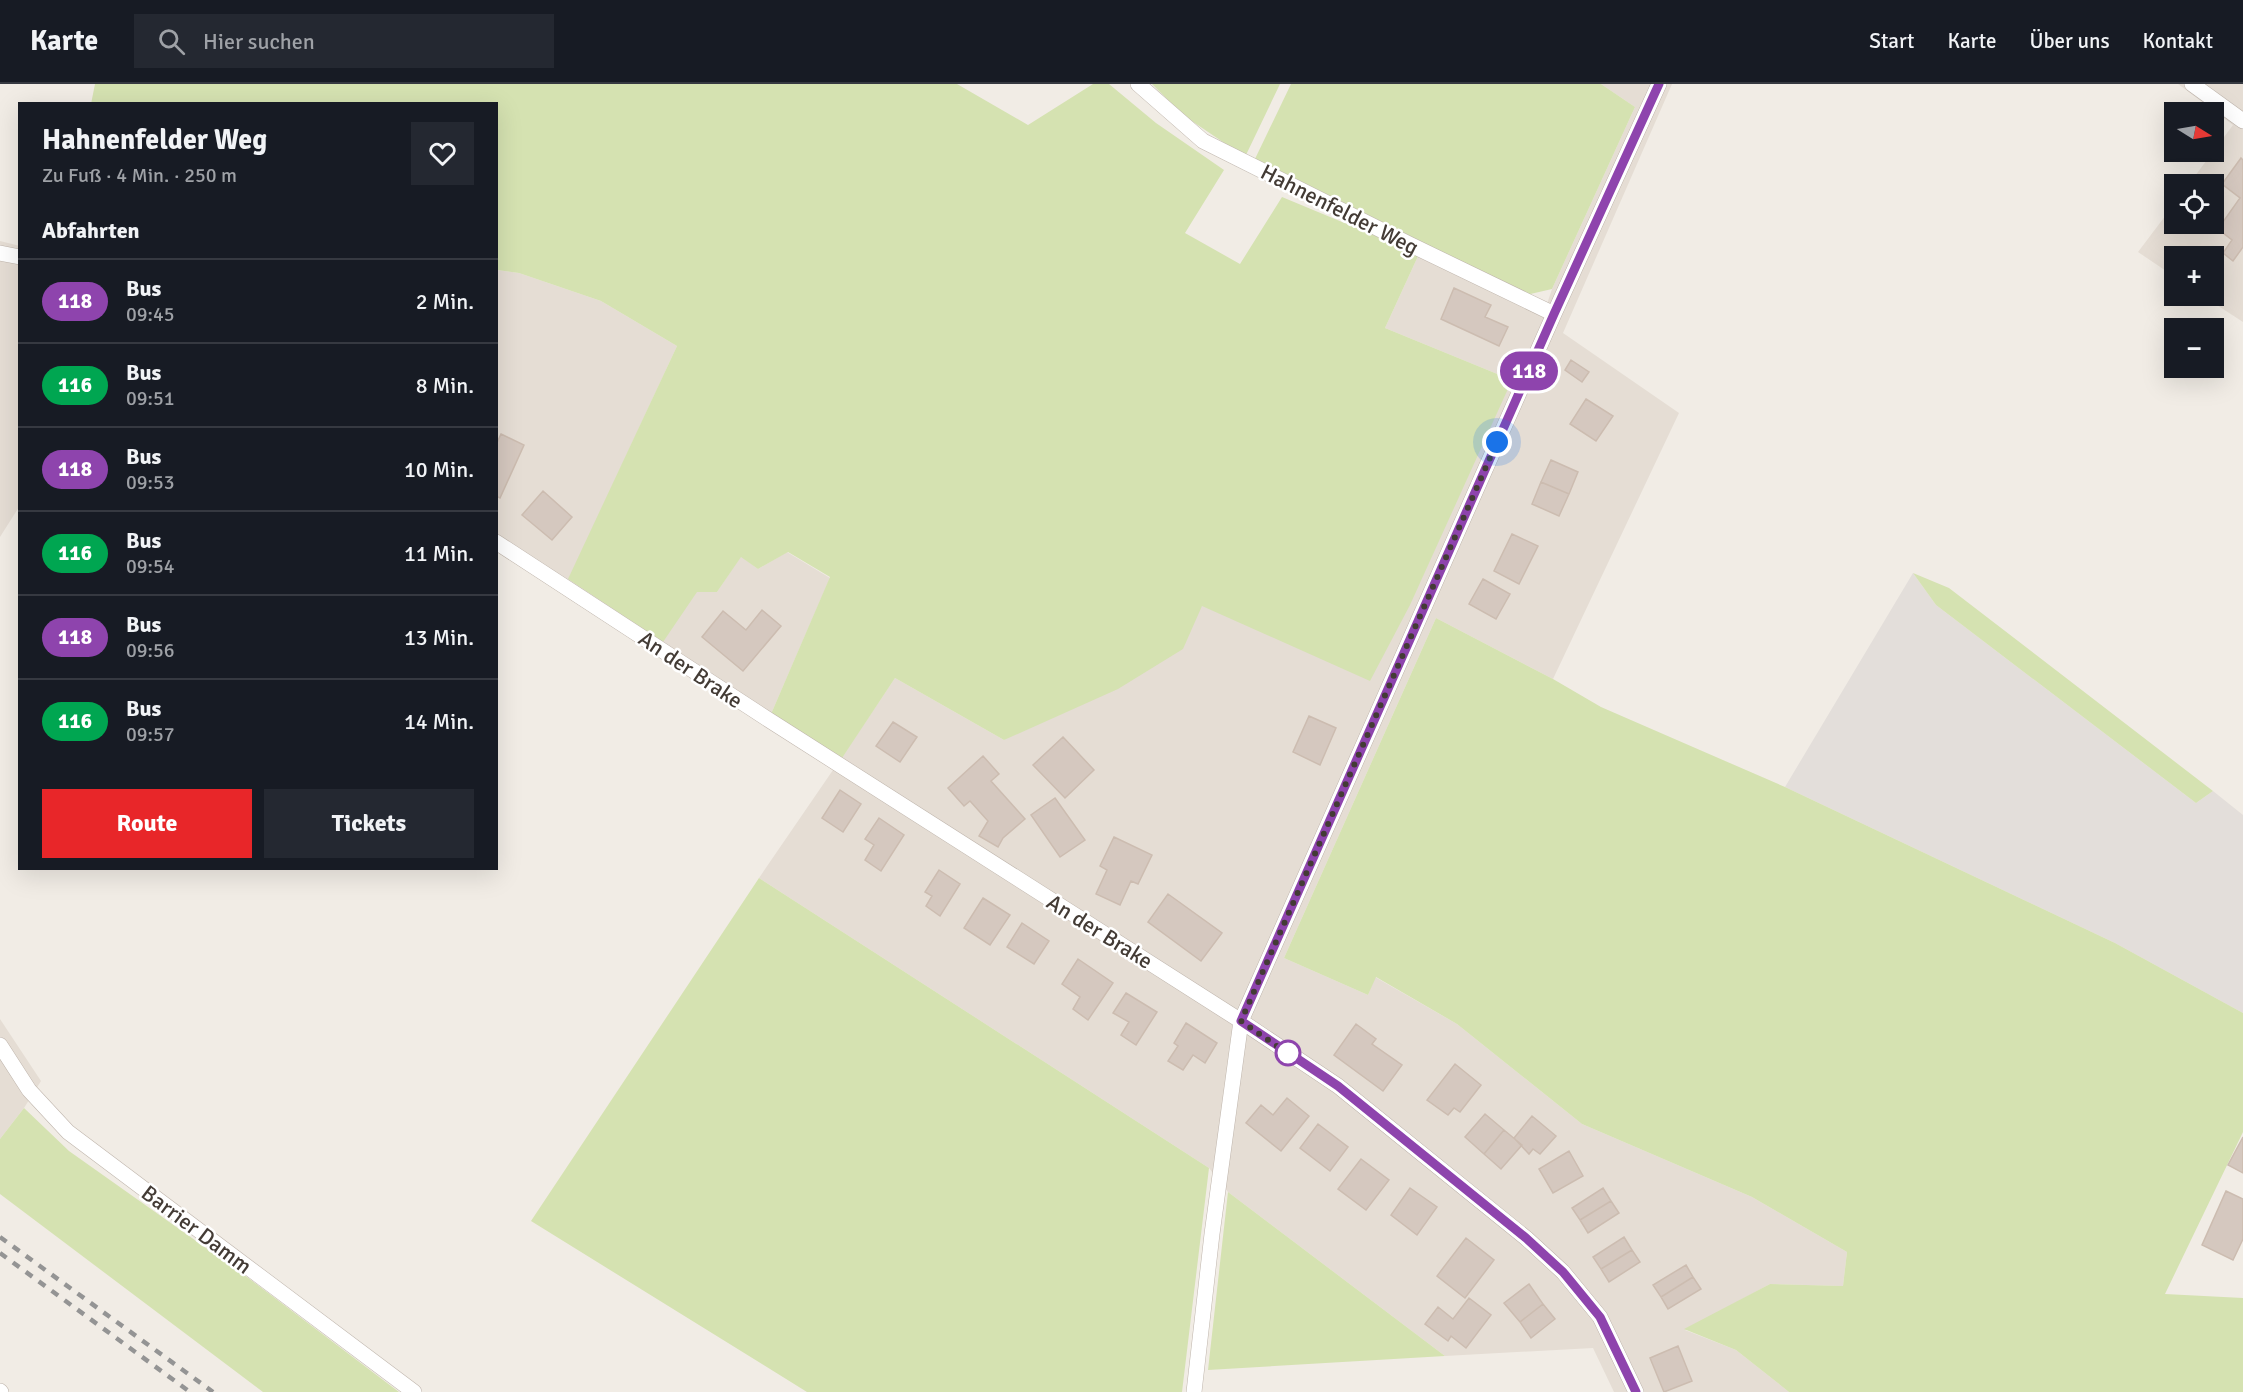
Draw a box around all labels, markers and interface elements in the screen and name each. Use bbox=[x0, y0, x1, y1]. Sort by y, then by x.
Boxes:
search box bbox=[134, 14, 554, 68]
text: Karte bbox=[30, 24, 98, 58]
icon: search bbox=[155, 25, 188, 58]
text: Hier suchen bbox=[203, 28, 315, 55]
text: Start bbox=[1869, 28, 1914, 54]
text: Karte bbox=[1947, 28, 1996, 54]
text: Über uns bbox=[2029, 28, 2110, 54]
text: Kontakt bbox=[2143, 28, 2213, 54]
north arrow bbox=[2164, 102, 2224, 162]
map controls bbox=[2164, 102, 2224, 378]
button: heart bbox=[411, 122, 474, 185]
text: Hahnenfelder Weg bbox=[42, 123, 267, 157]
street label: Hahnenfelder Weg bbox=[1256, 158, 1423, 261]
text: Zu Fuß · 4 Min. · 250 m bbox=[42, 163, 237, 188]
button: locate bbox=[2164, 174, 2224, 234]
text: Abfahrten bbox=[42, 217, 140, 244]
button: + bbox=[2164, 246, 2224, 306]
text: Bus bbox=[126, 275, 161, 302]
text: 118 bbox=[58, 288, 92, 314]
text: 2 Min. bbox=[416, 288, 474, 315]
text: 09:45 bbox=[126, 302, 175, 327]
button: − bbox=[2164, 318, 2224, 378]
line badge: 118 bbox=[1494, 352, 1564, 390]
text: 118 bbox=[1512, 358, 1546, 384]
text: Bus bbox=[126, 359, 161, 386]
text: 116 bbox=[58, 372, 92, 398]
text: 8 Min. bbox=[416, 372, 474, 399]
text: 09:51 bbox=[126, 386, 175, 411]
your location bbox=[1482, 427, 1512, 457]
text: Bus bbox=[126, 443, 161, 470]
text: 118 bbox=[58, 456, 92, 482]
text: 10 Min. bbox=[404, 456, 474, 483]
text: 09:53 bbox=[126, 470, 175, 495]
text: Bus bbox=[126, 527, 161, 554]
text: 116 bbox=[58, 540, 92, 566]
text: 11 Min. bbox=[404, 540, 474, 567]
text: 09:54 bbox=[126, 554, 175, 579]
text: Bus bbox=[126, 611, 161, 638]
text: 118 bbox=[58, 624, 92, 650]
text: 13 Min. bbox=[404, 624, 474, 651]
street label: An der Brake bbox=[634, 625, 748, 714]
text: 09:56 bbox=[126, 638, 175, 663]
text: Bus bbox=[126, 695, 161, 722]
text: 116 bbox=[58, 708, 92, 734]
text: 14 Min. bbox=[404, 708, 474, 735]
text: 09:57 bbox=[126, 722, 175, 747]
button: Route bbox=[42, 789, 252, 858]
button: Tickets bbox=[264, 789, 474, 858]
street label: An der Brake bbox=[1042, 888, 1158, 975]
unlabelled marker bbox=[1275, 1040, 1301, 1066]
street label: Barrier Damm bbox=[136, 1179, 257, 1280]

